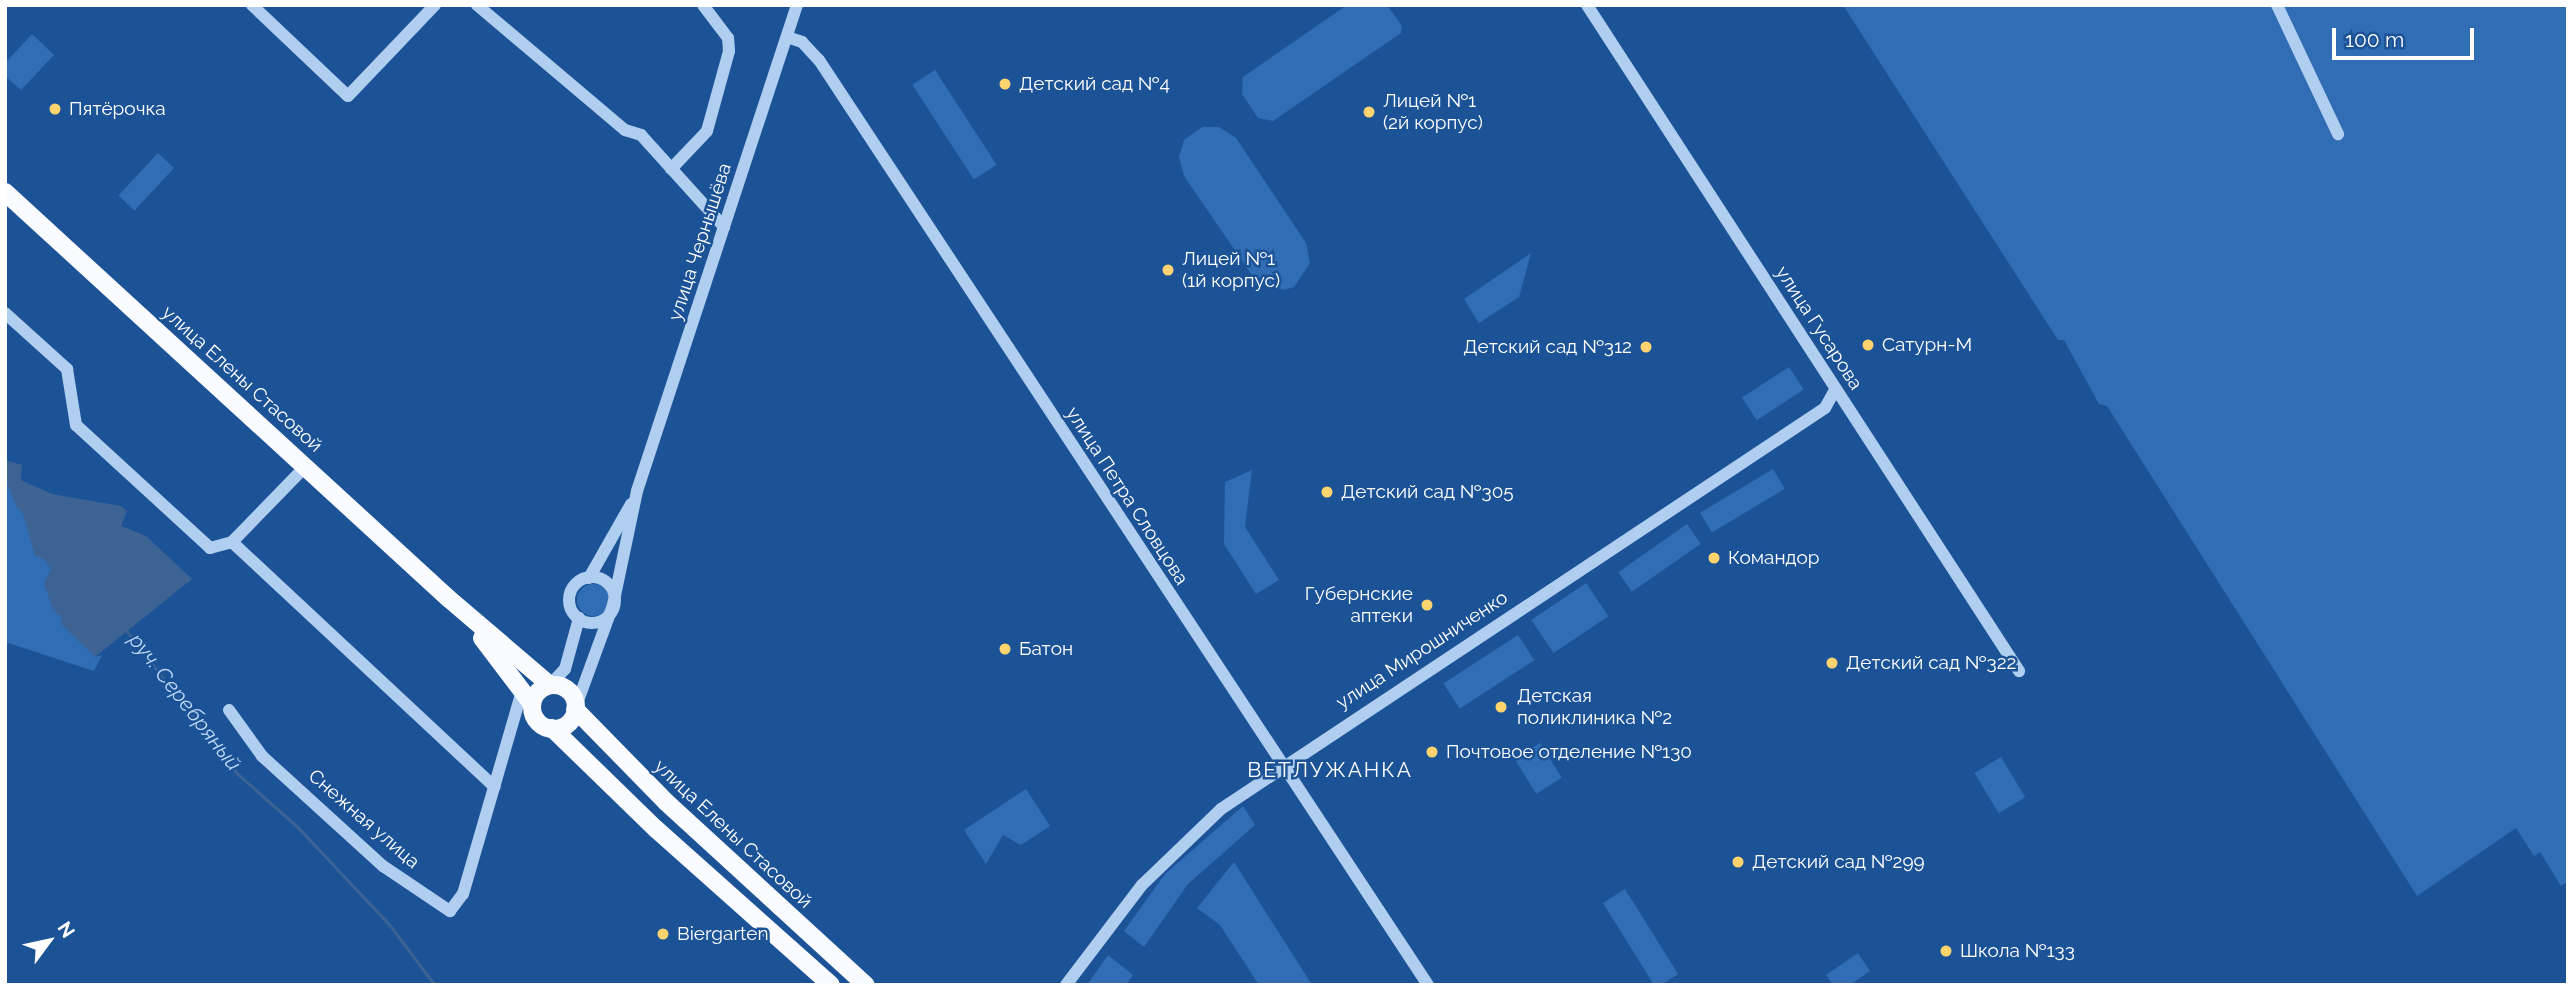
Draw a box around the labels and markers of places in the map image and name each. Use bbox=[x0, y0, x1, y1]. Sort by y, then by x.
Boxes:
place label: Детский сад №4 bbox=[1019, 73, 1170, 95]
marker: Детский сад №4 bbox=[997, 76, 1013, 92]
place label: Лицей №1 (2й корпус) bbox=[1383, 90, 1483, 134]
place label: Пятёрочка bbox=[69, 98, 166, 120]
marker: Пятёрочка bbox=[47, 101, 63, 117]
marker: Лицей №1 (2й корпус) bbox=[1361, 104, 1377, 120]
place label: Лицей №1 (1й корпус) bbox=[1182, 248, 1280, 292]
marker: Лицей №1 (1й корпус) bbox=[1160, 262, 1176, 278]
place label: Сатурн-М bbox=[1882, 334, 1972, 356]
place label: Детский сад №312 bbox=[1463, 336, 1632, 358]
marker: Сатурн-М bbox=[1860, 337, 1876, 353]
marker: Детский сад №312 bbox=[1638, 339, 1654, 355]
place label: Детский сад №305 bbox=[1341, 481, 1514, 503]
marker: Детский сад №305 bbox=[1319, 484, 1335, 500]
place label: Командор bbox=[1728, 547, 1820, 569]
marker: Командор bbox=[1706, 550, 1722, 566]
place label: Губернские аптеки bbox=[1305, 583, 1413, 627]
marker: Губернские аптеки bbox=[1419, 597, 1435, 613]
place label: Батон bbox=[1019, 638, 1073, 660]
marker: Батон bbox=[997, 641, 1013, 657]
place label: Детский сад №322 bbox=[1846, 652, 2016, 674]
marker: Детский сад №322 bbox=[1824, 655, 1840, 671]
place label: Детская поликлиника №2 bbox=[1517, 685, 1672, 729]
marker: Детская поликлиника №2 bbox=[1491, 697, 1511, 717]
place label: Почтовое отделение №130 bbox=[1446, 741, 1692, 763]
marker: Почтовое отделение №130 bbox=[1424, 744, 1440, 760]
place label: Детский сад №299 bbox=[1752, 851, 1925, 873]
marker: Детский сад №299 bbox=[1730, 854, 1746, 870]
place label: Biergarten bbox=[677, 923, 769, 945]
marker: Biergarten bbox=[655, 926, 671, 942]
place label: Школа №133 bbox=[1960, 940, 2075, 962]
marker: Школа №133 bbox=[1938, 943, 1954, 959]

